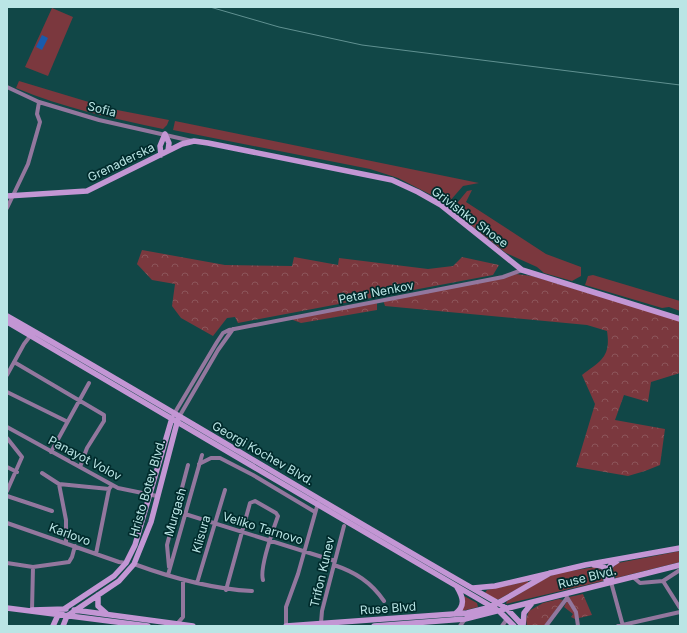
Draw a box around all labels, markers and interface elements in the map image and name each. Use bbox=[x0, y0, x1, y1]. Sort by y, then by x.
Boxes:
street label: Sofia bbox=[86, 98, 118, 120]
street label: Grenaderska bbox=[85, 139, 157, 185]
street label: Grivishko Shose bbox=[429, 183, 511, 251]
street label: Petar Nenkov bbox=[337, 277, 415, 307]
street label: Georgi Kochev Blvd. bbox=[210, 418, 316, 488]
street label: Panayot Volov bbox=[46, 432, 124, 484]
street label: Hristo Botev Blvd. bbox=[126, 437, 168, 539]
street label: Murgash bbox=[161, 486, 189, 538]
street label: Veliko Tarnovo bbox=[221, 509, 305, 547]
street label: Klisura bbox=[188, 513, 214, 555]
street label: Karlovo bbox=[47, 520, 93, 548]
street label: Trifon Kunev bbox=[307, 535, 337, 609]
street label: Ruse Blvd. bbox=[556, 563, 618, 591]
street label: Ruse Blvd bbox=[359, 599, 417, 617]

